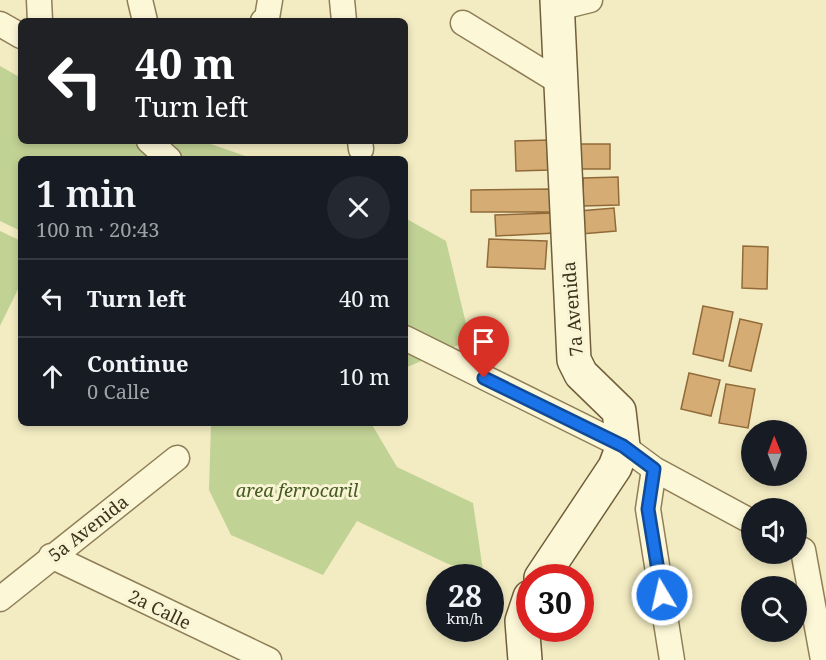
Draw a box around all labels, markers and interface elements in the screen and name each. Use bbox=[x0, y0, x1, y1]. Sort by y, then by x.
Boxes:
text: 40 m bbox=[135, 34, 235, 91]
icon: left bbox=[36, 42, 114, 120]
text: Turn left bbox=[135, 88, 248, 125]
text: 1 min bbox=[36, 169, 137, 218]
button: close bbox=[327, 176, 390, 239]
text: 100 m · 20:43 bbox=[36, 216, 159, 243]
street label: 7a Avenida bbox=[556, 261, 588, 357]
icon: left bbox=[36, 282, 69, 315]
text: Turn left bbox=[87, 283, 186, 313]
text: 40 m bbox=[339, 283, 390, 313]
pin bbox=[458, 316, 509, 378]
icon: arrive bbox=[467, 325, 500, 358]
text: Continue bbox=[87, 348, 189, 378]
icon: ahead bbox=[36, 360, 69, 393]
text: 10 m bbox=[339, 361, 390, 391]
text: 0 Calle bbox=[87, 378, 150, 405]
north arrow bbox=[741, 420, 807, 486]
map controls bbox=[741, 420, 807, 642]
park label: area ferrocaril bbox=[236, 478, 359, 502]
street label: 5a Avenida bbox=[43, 489, 133, 567]
button: sound bbox=[741, 498, 807, 564]
position arrow bbox=[630, 563, 694, 627]
speed limit sign: 30 bbox=[516, 564, 594, 642]
text: 28 bbox=[448, 575, 482, 616]
button: search bbox=[741, 576, 807, 642]
street label: 2a Calle bbox=[125, 584, 195, 634]
text: km/h bbox=[447, 608, 483, 628]

